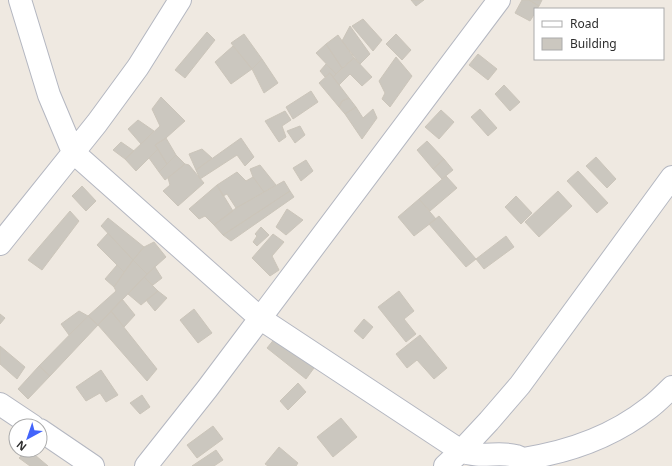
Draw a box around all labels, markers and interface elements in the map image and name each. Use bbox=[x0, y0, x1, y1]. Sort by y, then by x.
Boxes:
legend bbox=[534, 8, 664, 60]
text: Road bbox=[570, 15, 599, 32]
text: Building bbox=[570, 35, 617, 52]
north arrow bbox=[8, 418, 48, 458]
text: N bbox=[13, 437, 30, 455]

